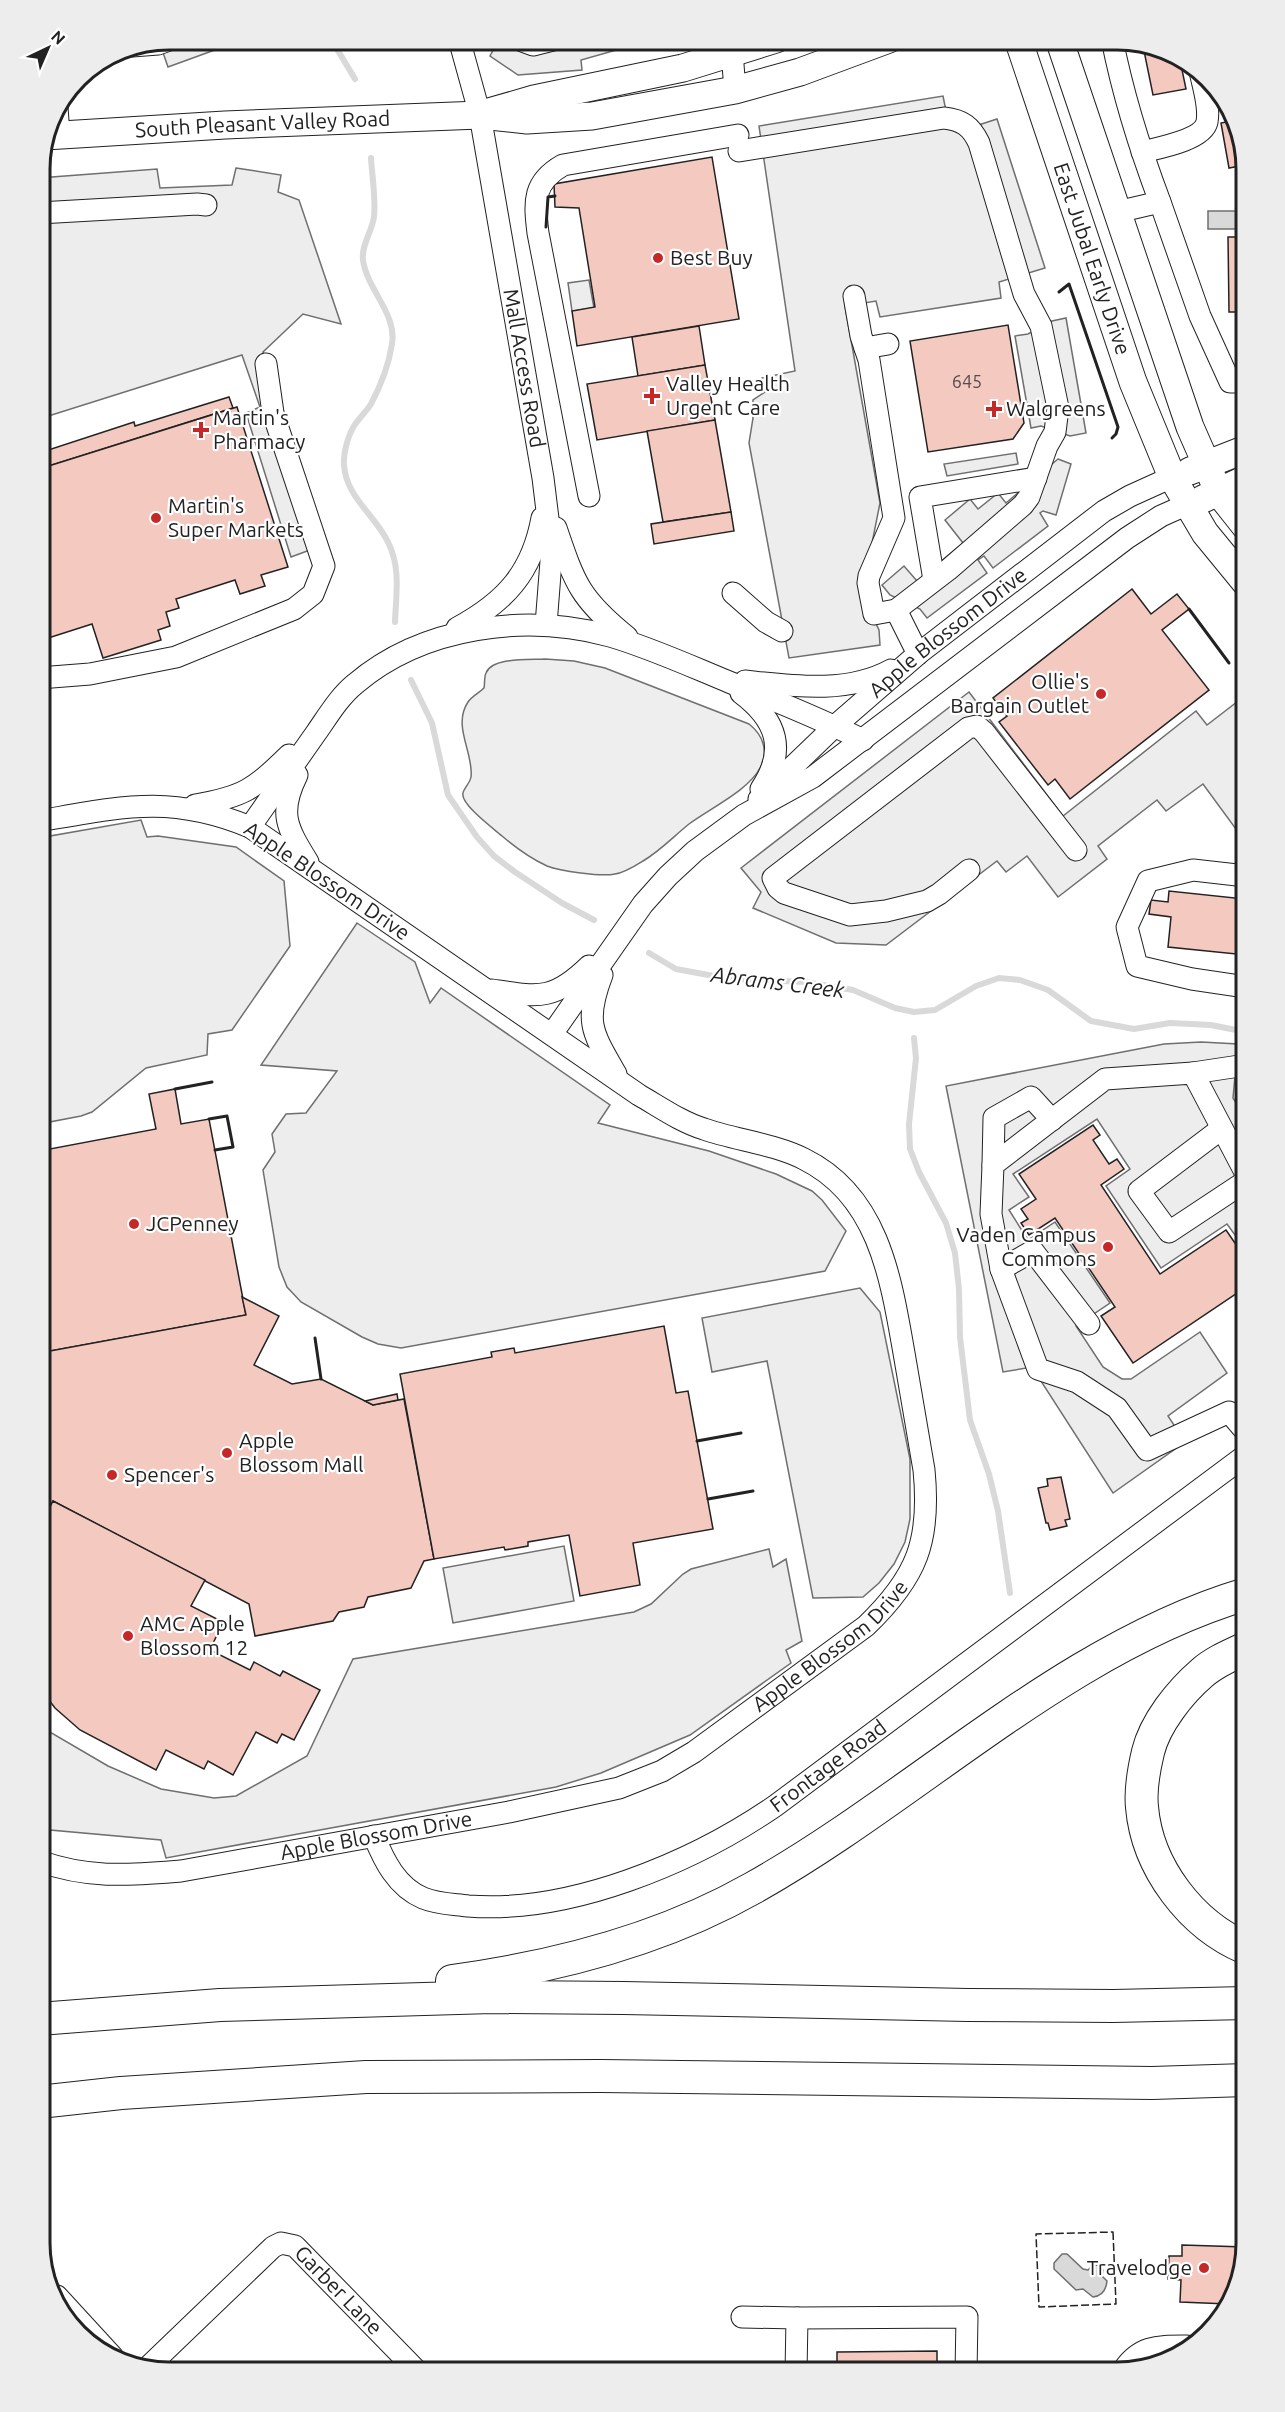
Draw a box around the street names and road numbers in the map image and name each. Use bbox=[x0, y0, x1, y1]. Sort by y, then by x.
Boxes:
street label: South Pleasant Valley Road bbox=[134, 106, 391, 141]
street label: East Jubal Early Drive bbox=[1049, 159, 1136, 358]
street label: Mall Access Road bbox=[499, 287, 551, 450]
street label: Apple Blossom Drive bbox=[864, 562, 1031, 702]
street label: Apple Blossom Drive bbox=[240, 816, 415, 944]
street label: Apple Blossom Drive bbox=[747, 1575, 912, 1716]
street label: Frontage Road bbox=[765, 1714, 891, 1817]
street label: Apple Blossom Drive bbox=[278, 1806, 474, 1864]
street label: Garber Lane bbox=[290, 2240, 388, 2339]

